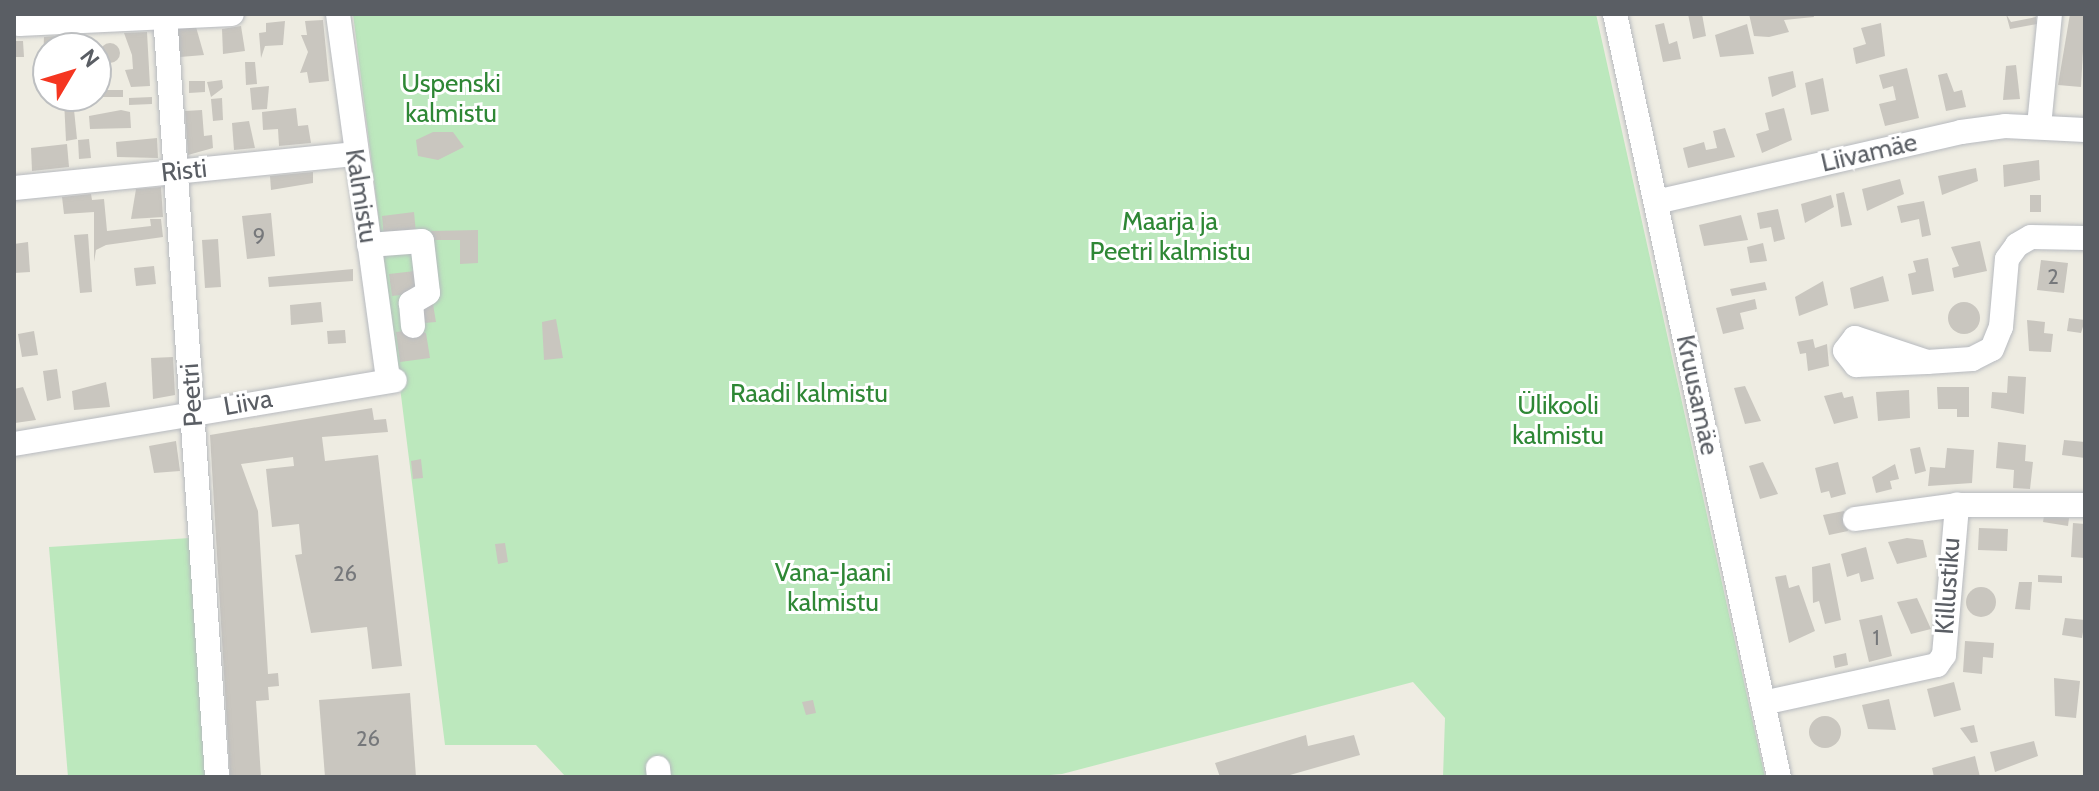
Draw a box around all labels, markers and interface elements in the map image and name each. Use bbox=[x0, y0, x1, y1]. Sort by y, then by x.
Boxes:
north arrow bbox=[32, 32, 112, 112]
text: N bbox=[74, 44, 105, 73]
park label: Uspenski kalmistu bbox=[401, 68, 501, 130]
street label: Liivamäe bbox=[1818, 127, 1920, 179]
street label: Kalmistu bbox=[338, 147, 384, 245]
street label: Risti bbox=[159, 153, 209, 189]
park label: Maarja ja Peetri kalmistu bbox=[1089, 206, 1251, 268]
house number: 9 bbox=[253, 223, 265, 249]
house number: 2 bbox=[2047, 264, 2059, 290]
street label: Kruusamäe bbox=[1669, 332, 1725, 458]
street label: Peetri bbox=[174, 362, 210, 428]
park label: Raadi kalmistu bbox=[730, 378, 888, 410]
street label: Liiva bbox=[221, 383, 275, 423]
park label: Ülikooli kalmistu bbox=[1512, 390, 1604, 452]
street label: Killustiku bbox=[1929, 537, 1967, 635]
park label: Vana-Jaani kalmistu bbox=[775, 557, 891, 618]
house number: 26 bbox=[333, 561, 357, 587]
house number: 1 bbox=[1872, 625, 1880, 651]
house number: 26 bbox=[356, 726, 380, 752]

